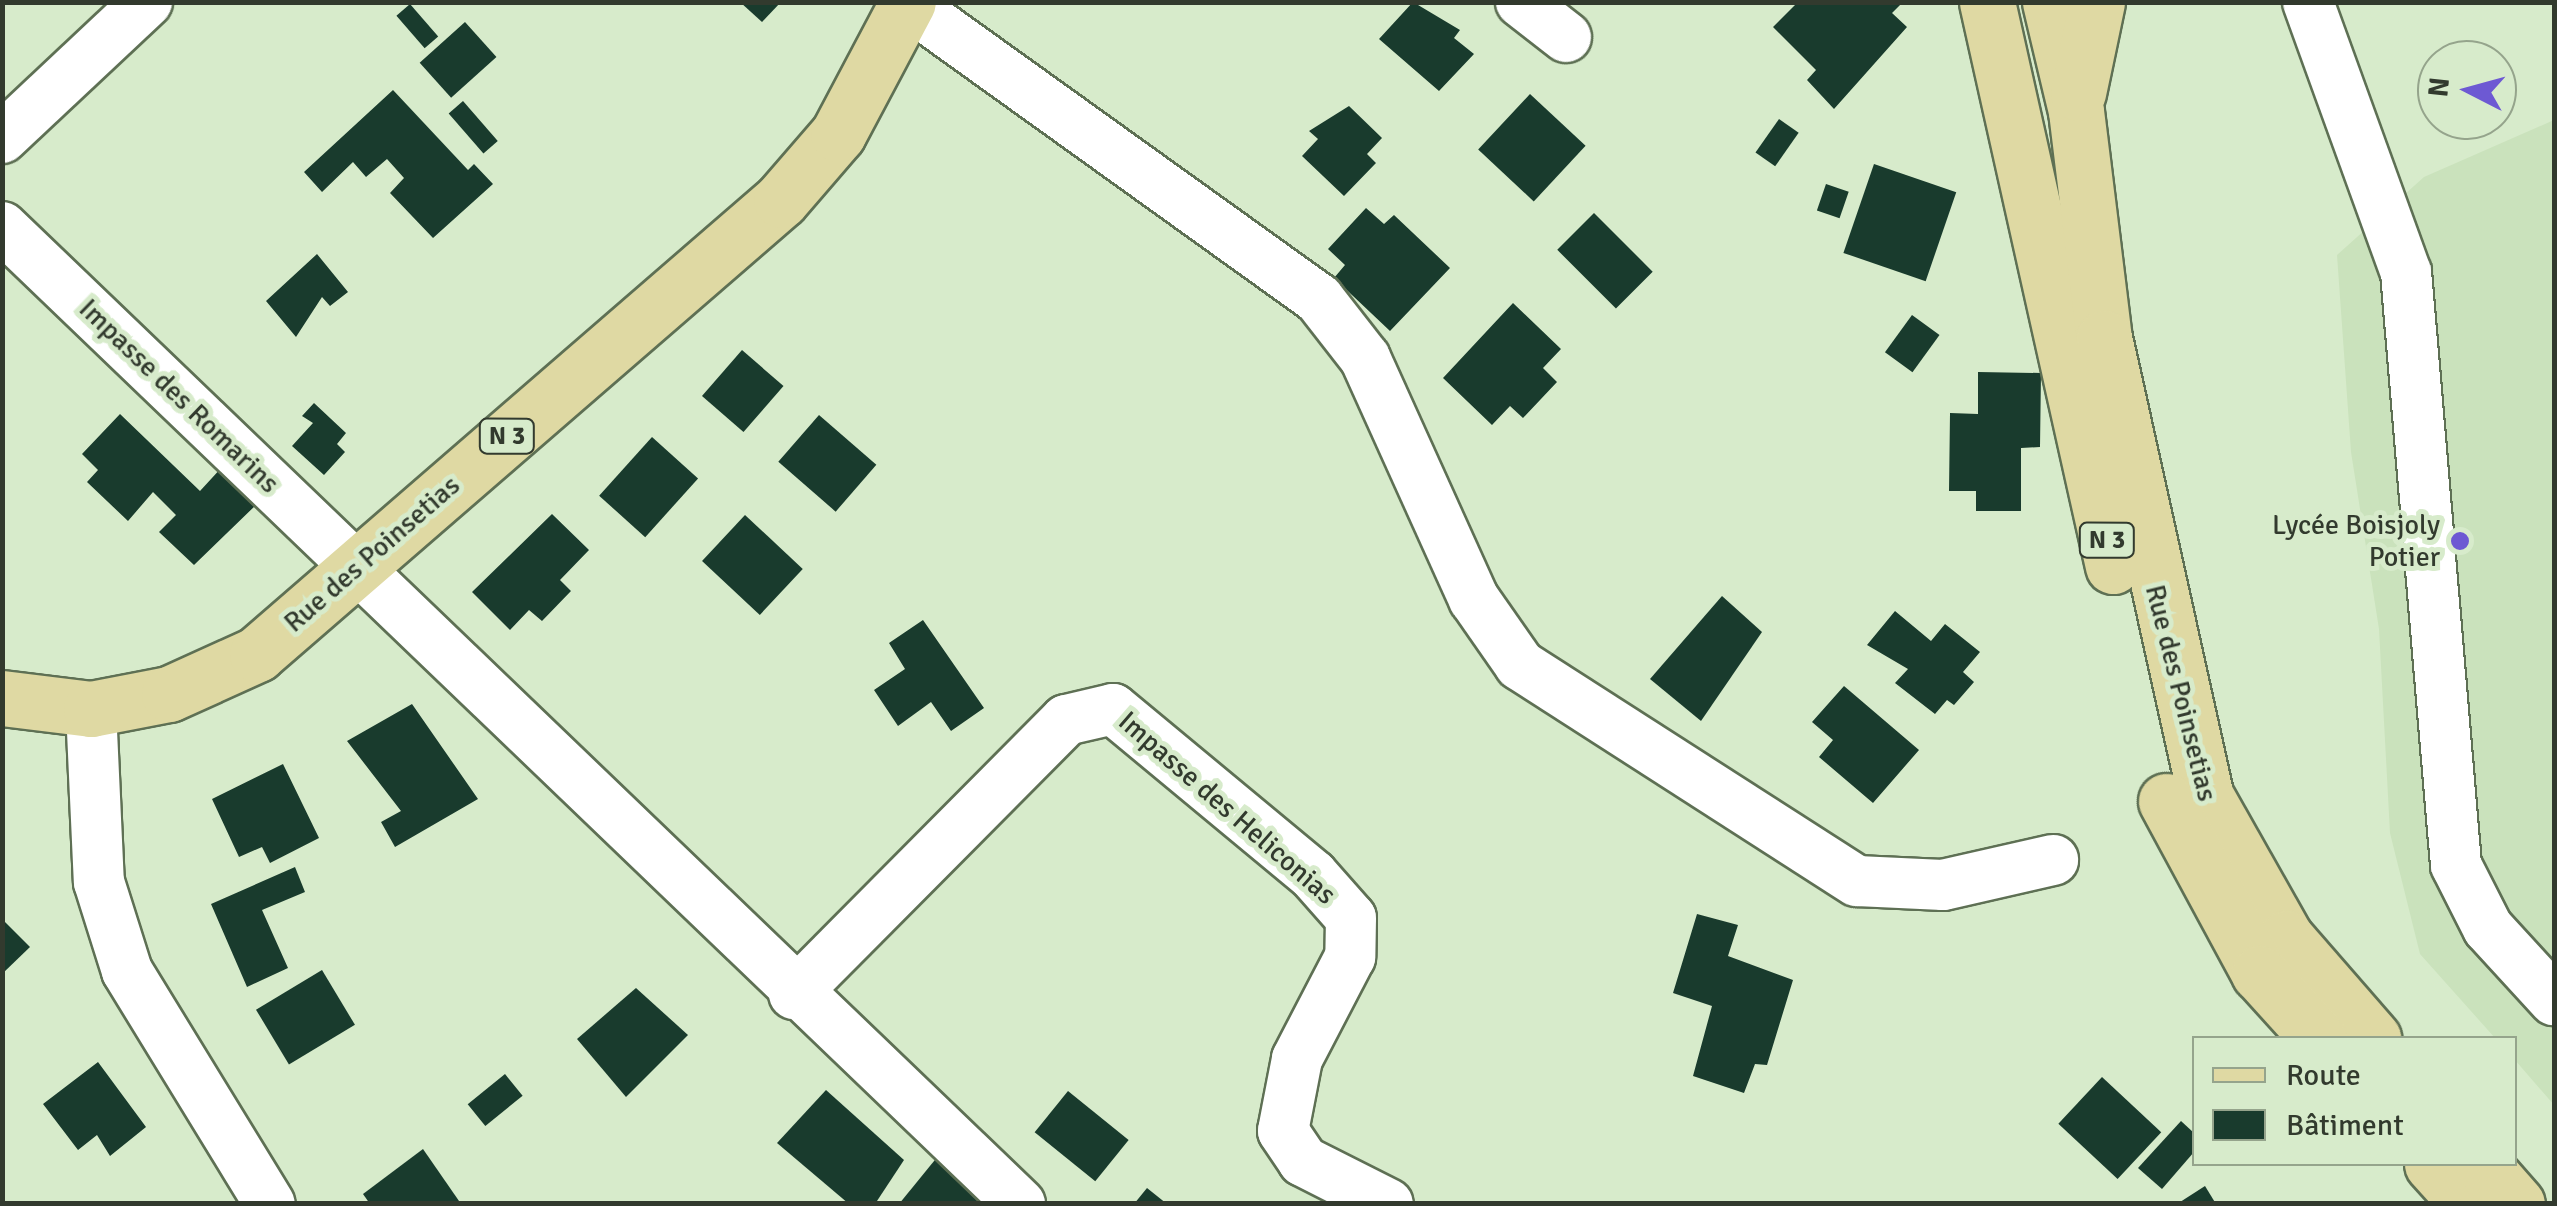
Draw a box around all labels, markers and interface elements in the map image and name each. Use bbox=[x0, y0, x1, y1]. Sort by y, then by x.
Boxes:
north arrow bbox=[2417, 40, 2517, 140]
text: N bbox=[2421, 76, 2457, 99]
street label: Impasse des Romarins bbox=[72, 292, 286, 500]
road number: N 3 bbox=[477, 416, 537, 456]
street label: Rue des Poinsetias bbox=[277, 469, 467, 639]
place label: Lycée Boisjoly Potier bbox=[2272, 508, 2440, 574]
road number: N 3 bbox=[2077, 520, 2137, 560]
marker: Lycée Boisjoly Potier bbox=[2449, 530, 2471, 552]
street label: Rue des Poinsetias bbox=[2138, 581, 2224, 805]
street label: Impasse des Heliconias bbox=[1111, 704, 1343, 912]
legend bbox=[2192, 1036, 2517, 1166]
text: Route bbox=[2286, 1057, 2361, 1094]
text: Bâtiment bbox=[2286, 1107, 2404, 1144]

